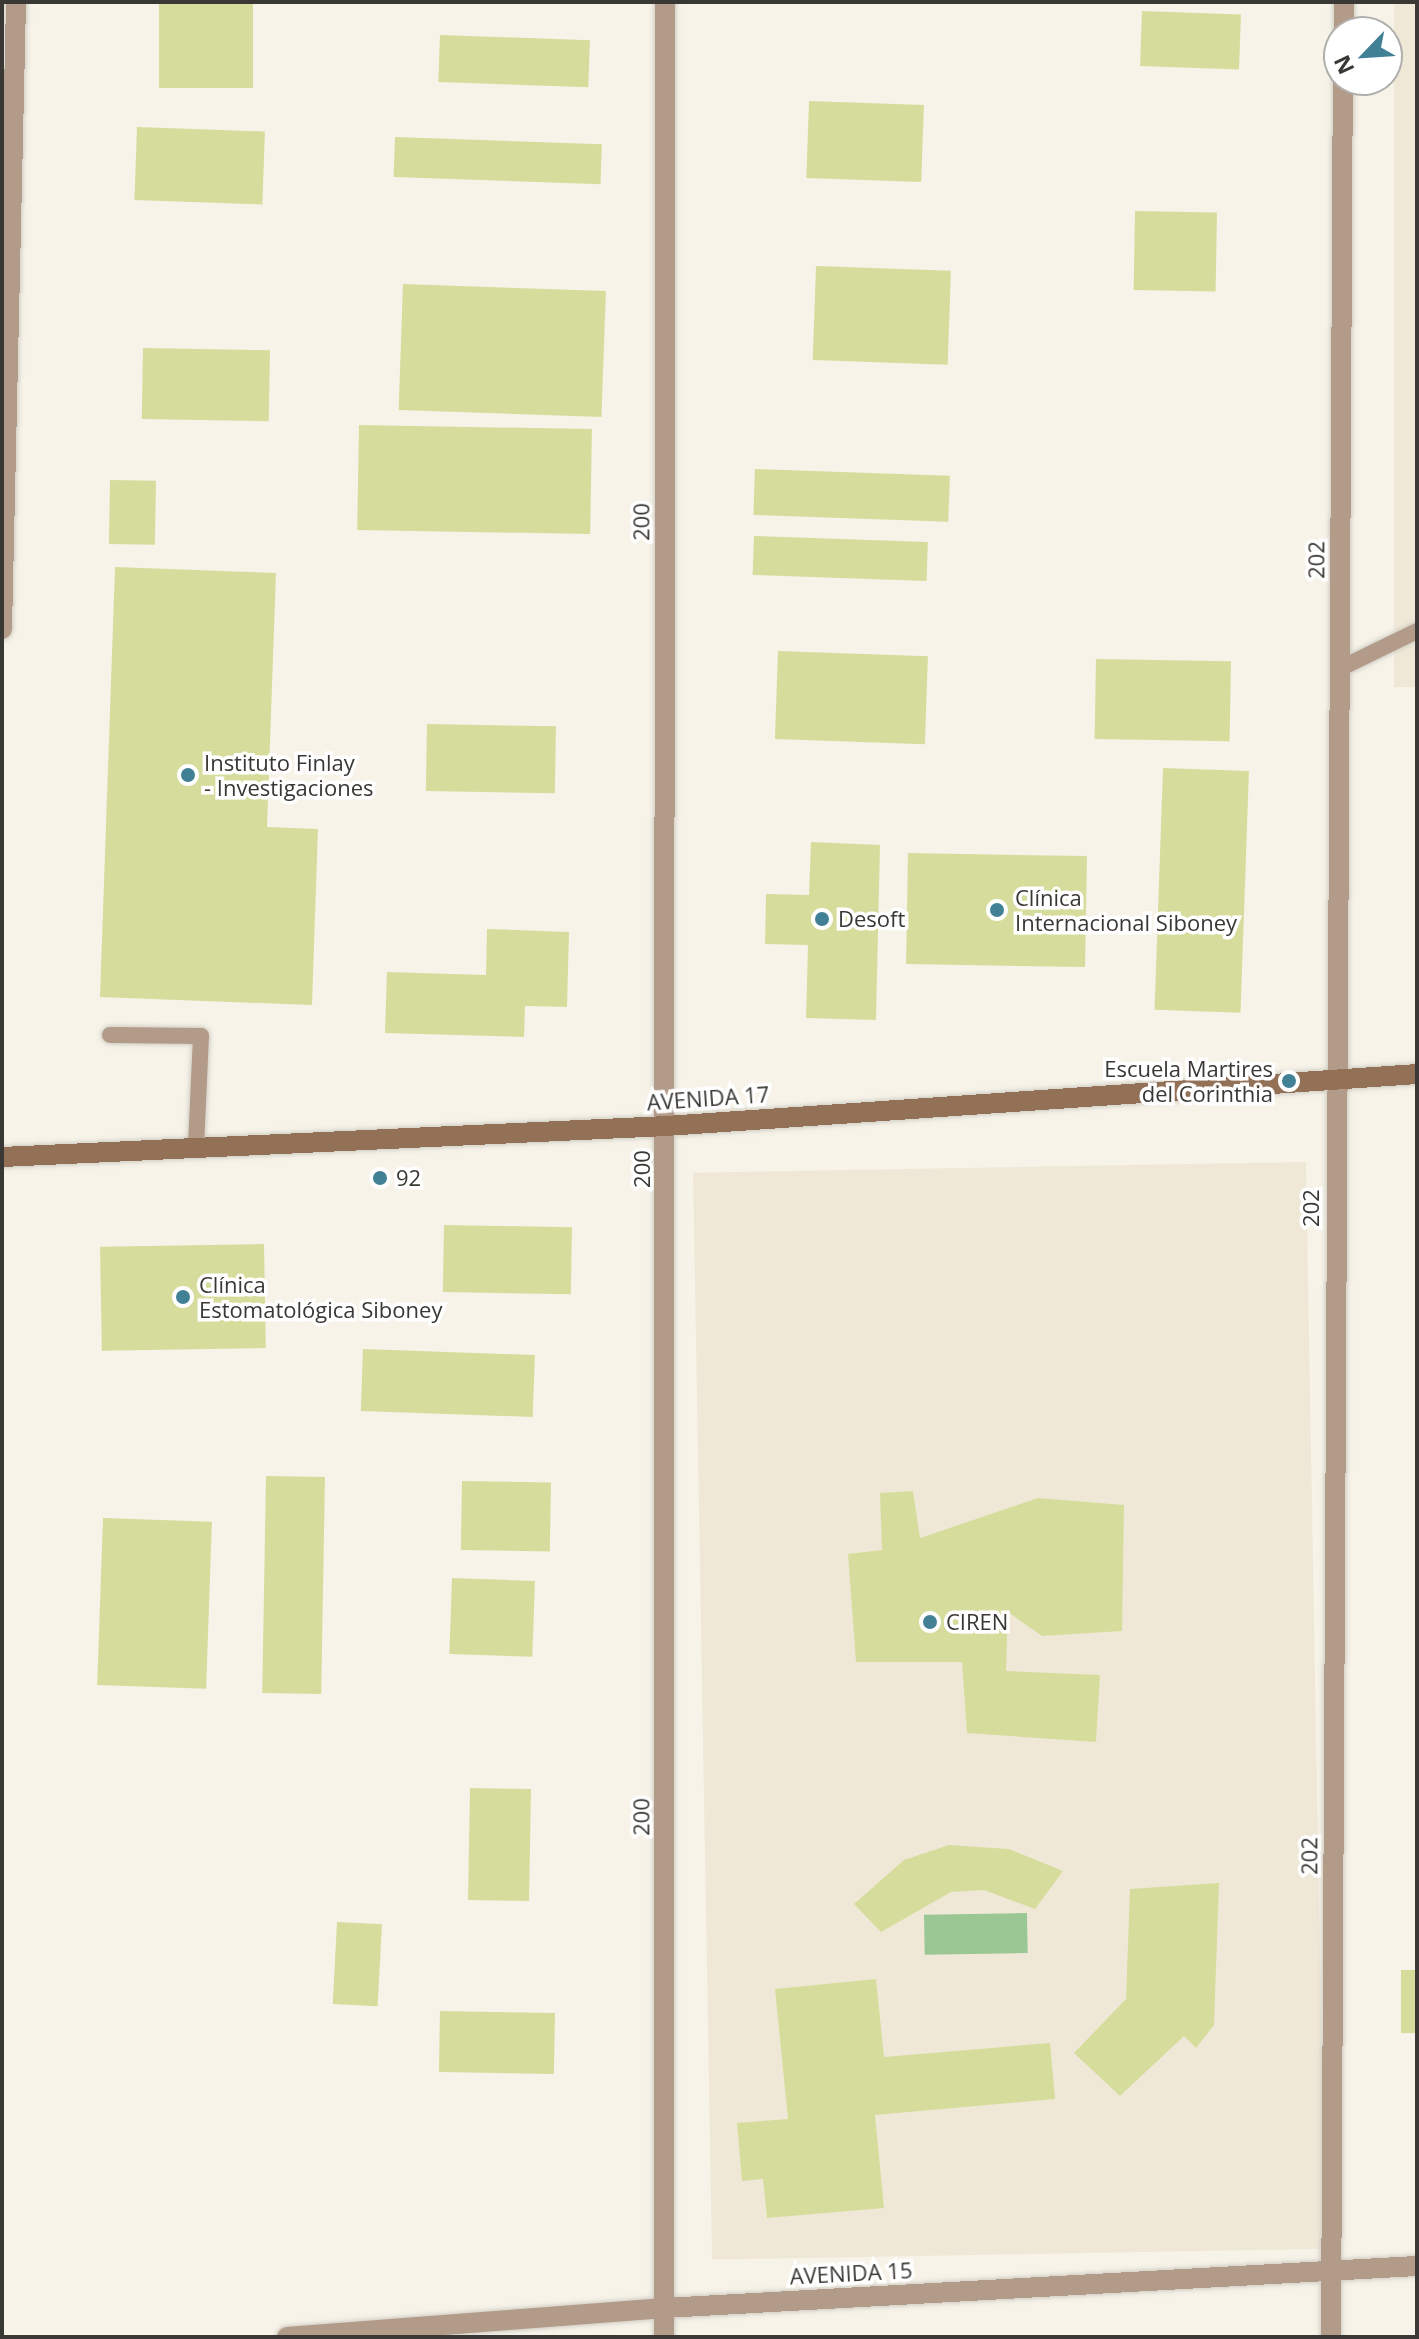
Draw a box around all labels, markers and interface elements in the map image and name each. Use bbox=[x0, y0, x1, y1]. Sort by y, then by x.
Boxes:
north arrow bbox=[1323, 16, 1403, 96]
text: N bbox=[1326, 51, 1360, 80]
street label: 200 bbox=[628, 503, 654, 541]
street label: 202 bbox=[1303, 541, 1329, 579]
place label: Instituto Finlay - Investigaciones bbox=[204, 749, 373, 800]
marker: Instituto Finlay - Investigaciones bbox=[179, 766, 197, 784]
place label: Clínica Internacional Siboney bbox=[1015, 884, 1237, 936]
marker: Clínica Internacional Siboney bbox=[986, 899, 1008, 921]
place label: Desoft bbox=[838, 906, 905, 932]
marker: Desoft bbox=[813, 910, 831, 928]
place label: Escuela Martires del Corinthia bbox=[1104, 1055, 1273, 1106]
marker: Escuela Martires del Corinthia bbox=[1280, 1072, 1298, 1090]
street label: AVENIDA 17 bbox=[646, 1081, 770, 1115]
street label: 200 bbox=[629, 1150, 655, 1188]
place label: 92 bbox=[396, 1165, 421, 1191]
marker: 92 bbox=[371, 1169, 389, 1187]
street label: 202 bbox=[1298, 1189, 1324, 1227]
place label: Clínica Estomatológica Siboney bbox=[199, 1271, 442, 1322]
marker: Clínica Estomatológica Siboney bbox=[174, 1288, 192, 1306]
place label: CIREN bbox=[946, 1609, 1008, 1635]
marker: CIREN bbox=[921, 1613, 939, 1631]
street label: 200 bbox=[628, 1798, 654, 1836]
street label: 202 bbox=[1296, 1837, 1322, 1875]
street label: AVENIDA 15 bbox=[789, 2257, 913, 2289]

